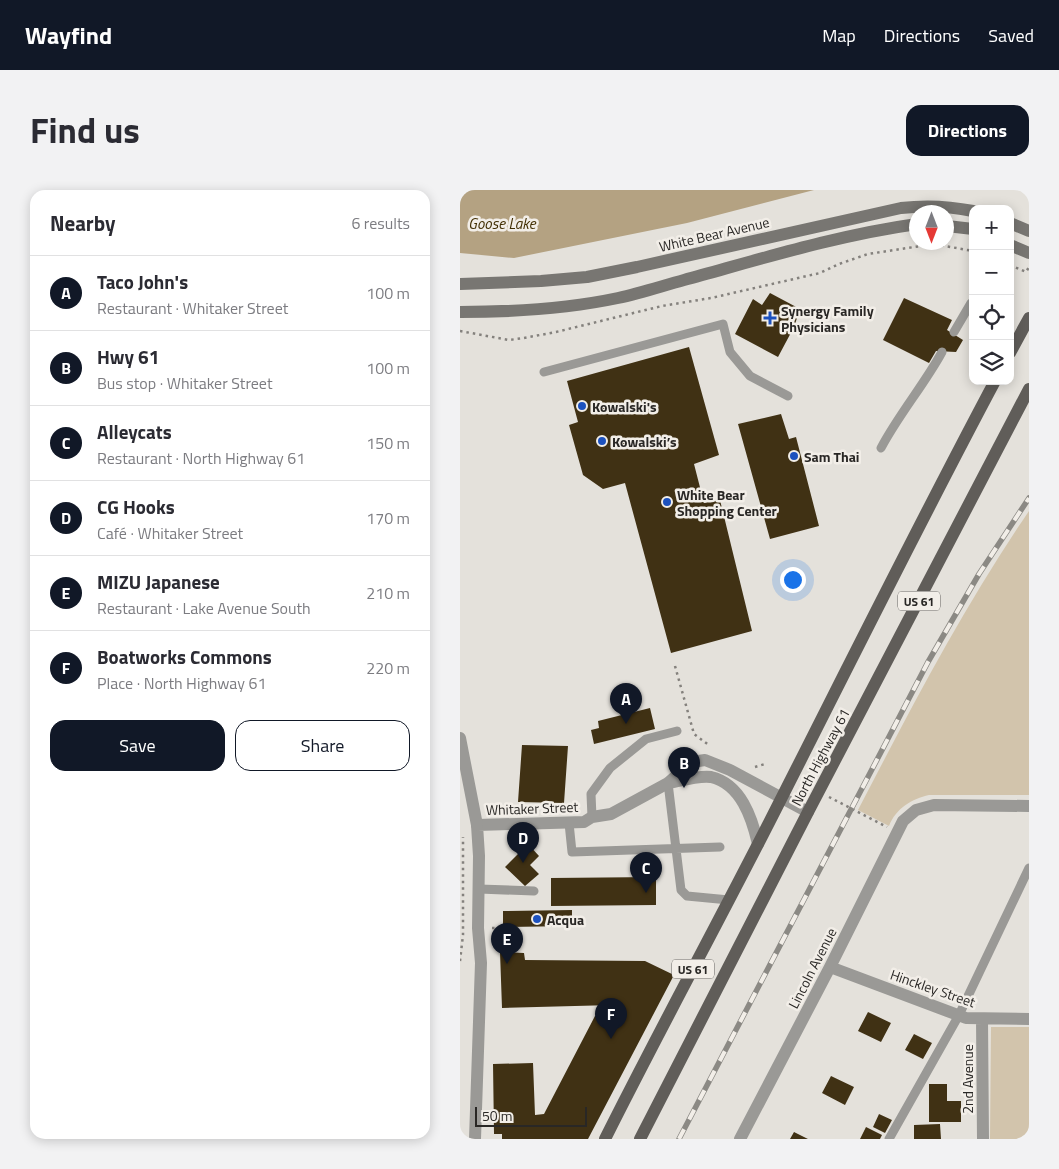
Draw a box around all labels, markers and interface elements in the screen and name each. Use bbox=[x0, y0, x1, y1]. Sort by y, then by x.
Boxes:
text: Wayfind bbox=[25, 17, 112, 53]
text: Map bbox=[822, 22, 856, 49]
text: Directions bbox=[884, 22, 960, 49]
text: Saved bbox=[988, 22, 1034, 49]
text: Find us bbox=[30, 103, 140, 157]
button: Directions bbox=[906, 105, 1029, 156]
north arrow bbox=[909, 205, 954, 250]
map controls bbox=[969, 205, 1014, 385]
button: + bbox=[969, 205, 1014, 250]
text: Nearby bbox=[50, 207, 115, 239]
text: 6 results bbox=[351, 211, 410, 235]
street label: White Bear Avenue bbox=[657, 211, 771, 257]
water label: Goose Lake bbox=[468, 212, 537, 235]
button: − bbox=[969, 250, 1014, 295]
text: Taco John's bbox=[97, 267, 188, 296]
text: A bbox=[61, 281, 71, 305]
text: 100 m bbox=[366, 281, 410, 305]
button: locate bbox=[969, 295, 1014, 340]
text: Restaurant · Whitaker Street bbox=[97, 296, 288, 320]
place label: Synergy Family Physicians bbox=[781, 300, 874, 337]
marker: Synergy Family Physicians bbox=[763, 311, 777, 325]
button: layers bbox=[969, 340, 1014, 385]
text: Hwy 61 bbox=[97, 342, 159, 371]
text: B bbox=[61, 356, 71, 380]
text: 100 m bbox=[366, 356, 410, 380]
text: Bus stop · Whitaker Street bbox=[97, 371, 273, 395]
place label: Kowalski's bbox=[592, 396, 657, 417]
marker: Kowalski's bbox=[576, 400, 588, 412]
text: Alleycats bbox=[97, 417, 172, 446]
text: C bbox=[62, 431, 70, 455]
text: 150 m bbox=[366, 431, 410, 455]
place label: Kowalski’s bbox=[612, 431, 677, 452]
marker: Kowalski’s bbox=[596, 435, 608, 447]
text: Restaurant · North Highway 61 bbox=[97, 446, 305, 470]
place label: Sam Thai bbox=[804, 446, 859, 467]
marker: Sam Thai bbox=[788, 450, 800, 462]
place label: White Bear Shopping Center bbox=[677, 484, 777, 521]
text: CG Hooks bbox=[97, 492, 175, 521]
marker: White Bear Shopping Center bbox=[661, 496, 673, 508]
text: D bbox=[61, 506, 71, 530]
text: 170 m bbox=[366, 506, 410, 530]
text: Café · Whitaker Street bbox=[97, 521, 243, 545]
text: MIZU Japanese bbox=[97, 567, 220, 596]
your location bbox=[780, 567, 806, 593]
text: E bbox=[62, 581, 70, 605]
text: 210 m bbox=[366, 581, 410, 605]
road number: US 61 bbox=[898, 592, 940, 611]
text: Restaurant · Lake Avenue South bbox=[97, 596, 311, 620]
text: Boatworks Commons bbox=[97, 642, 272, 671]
text: F bbox=[62, 656, 70, 680]
text: 220 m bbox=[366, 656, 410, 680]
text: Place · North Highway 61 bbox=[97, 671, 266, 695]
pin: A bbox=[610, 683, 642, 724]
street label: North Highway 61 bbox=[786, 705, 854, 809]
button: Save bbox=[50, 720, 225, 771]
button: Share bbox=[235, 720, 410, 771]
pin: B bbox=[668, 747, 700, 788]
street label: Whitaker Street bbox=[485, 796, 579, 820]
pin: D bbox=[507, 822, 539, 863]
pin: C bbox=[630, 852, 662, 893]
place label: Acqua bbox=[547, 909, 584, 930]
marker: Acqua bbox=[531, 913, 543, 925]
pin: E bbox=[491, 923, 523, 964]
street label: Lincoln Avenue bbox=[783, 924, 841, 1012]
road number: US 61 bbox=[672, 960, 714, 979]
street label: Hinckley Street bbox=[888, 964, 979, 1012]
pin: F bbox=[595, 998, 627, 1039]
street label: 2nd Avenue bbox=[957, 1044, 978, 1114]
scale bar bbox=[475, 1104, 588, 1127]
text: 50 m bbox=[482, 1105, 512, 1126]

